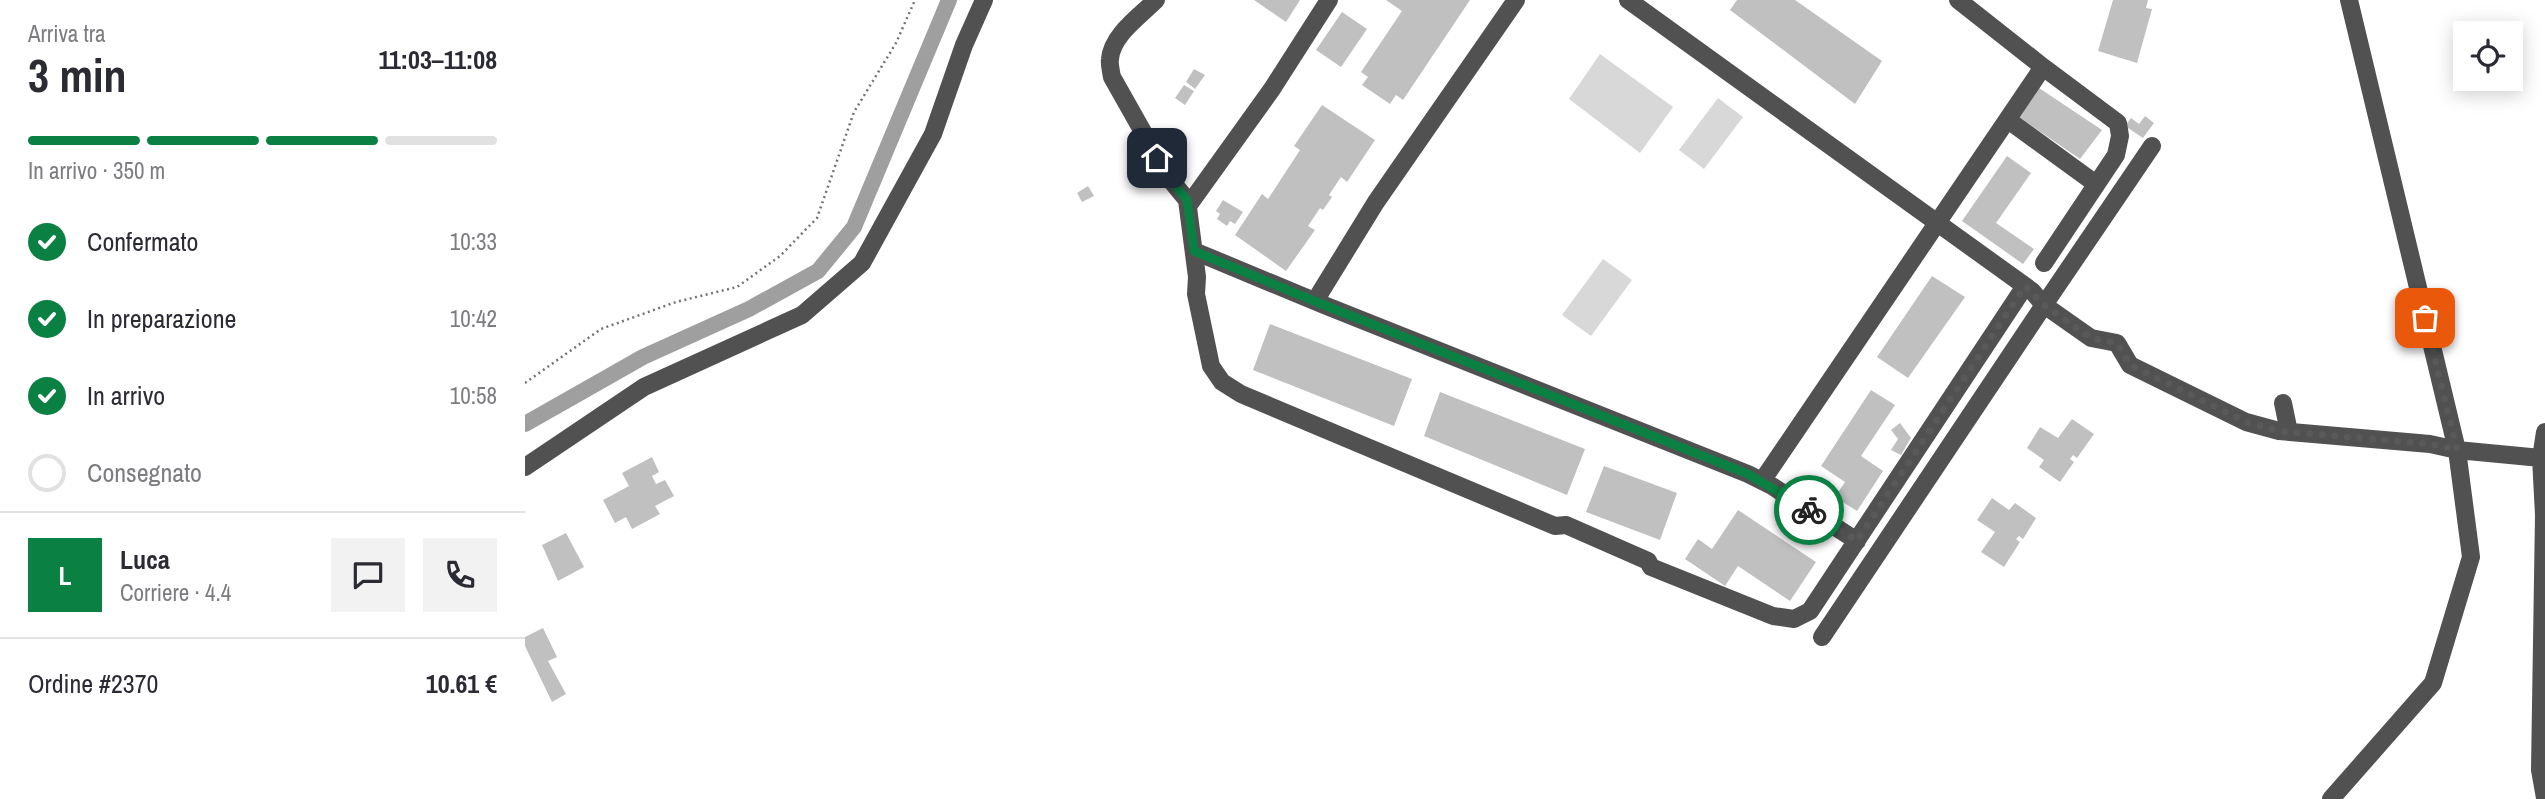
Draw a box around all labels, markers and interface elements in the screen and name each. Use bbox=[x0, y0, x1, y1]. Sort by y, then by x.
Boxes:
text: Arriva tra bbox=[28, 18, 106, 49]
map controls bbox=[2453, 21, 2523, 91]
button: locate bbox=[2453, 21, 2523, 91]
text: 11:03–11:08 bbox=[378, 42, 497, 77]
text: 3 min bbox=[28, 44, 127, 106]
pin bbox=[1127, 128, 1187, 188]
icon: home bbox=[1138, 139, 1176, 177]
text: In arrivo · 350 m bbox=[28, 155, 165, 186]
icon: check bbox=[28, 223, 66, 261]
text: Confermato bbox=[87, 224, 198, 259]
text: 10:33 bbox=[450, 226, 497, 257]
pin bbox=[2395, 288, 2455, 348]
icon: bag bbox=[2406, 299, 2444, 337]
icon: check bbox=[28, 300, 66, 338]
text: In preparazione bbox=[87, 301, 236, 336]
text: 10:42 bbox=[450, 303, 497, 334]
icon: check bbox=[28, 377, 66, 415]
text: In arrivo bbox=[87, 378, 165, 413]
text: 10:58 bbox=[450, 380, 497, 411]
text: Consegnato bbox=[87, 455, 202, 490]
courier bbox=[1774, 475, 1844, 545]
icon: bike bbox=[1790, 491, 1828, 529]
button: chat bbox=[331, 538, 405, 612]
button: phone bbox=[423, 538, 497, 612]
text: Luca bbox=[120, 542, 170, 577]
text: L bbox=[58, 558, 72, 593]
text: Corriere · 4.4 bbox=[120, 577, 231, 608]
text: Ordine #2370 bbox=[28, 666, 158, 701]
text: 10.61 € bbox=[426, 666, 497, 701]

